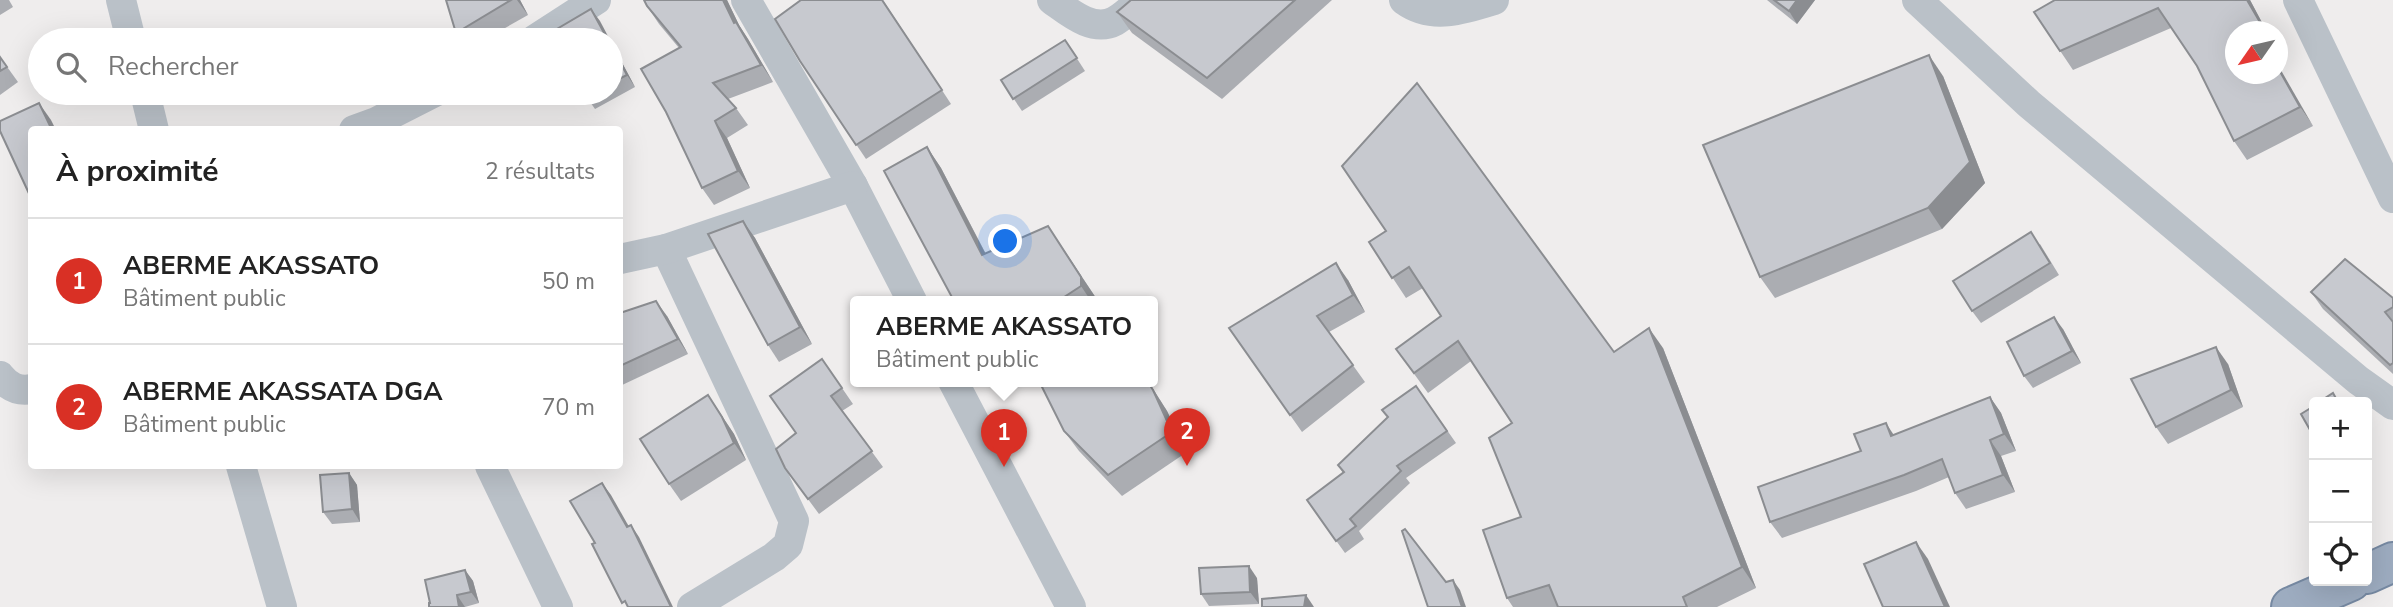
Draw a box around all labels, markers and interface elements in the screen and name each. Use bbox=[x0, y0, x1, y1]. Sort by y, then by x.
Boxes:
north arrow bbox=[2225, 21, 2288, 84]
search box bbox=[28, 28, 623, 105]
icon: search bbox=[52, 48, 90, 86]
text: Rechercher bbox=[108, 49, 239, 84]
text: À proximité bbox=[56, 151, 218, 192]
text: 2 résultats bbox=[485, 156, 595, 187]
your location bbox=[988, 224, 1022, 258]
text: ABERME AKASSATO bbox=[123, 248, 379, 283]
text: 1 bbox=[72, 266, 86, 297]
text: 50 m bbox=[542, 266, 595, 297]
text: Bâtiment public bbox=[123, 283, 286, 314]
popup bbox=[850, 296, 1158, 387]
text: ABERME AKASSATO bbox=[876, 309, 1132, 344]
text: Bâtiment public bbox=[876, 344, 1038, 375]
text: ABERME AKASSATA DGA bbox=[123, 374, 443, 409]
text: 2 bbox=[72, 392, 86, 423]
text: 70 m bbox=[542, 392, 595, 423]
map controls bbox=[2309, 397, 2372, 586]
button: + bbox=[2309, 397, 2372, 460]
pin: 2 bbox=[1164, 408, 1210, 466]
text: Bâtiment public bbox=[123, 409, 286, 440]
pin: 1 bbox=[981, 409, 1027, 467]
button: − bbox=[2309, 460, 2372, 523]
button: locate bbox=[2309, 523, 2372, 586]

